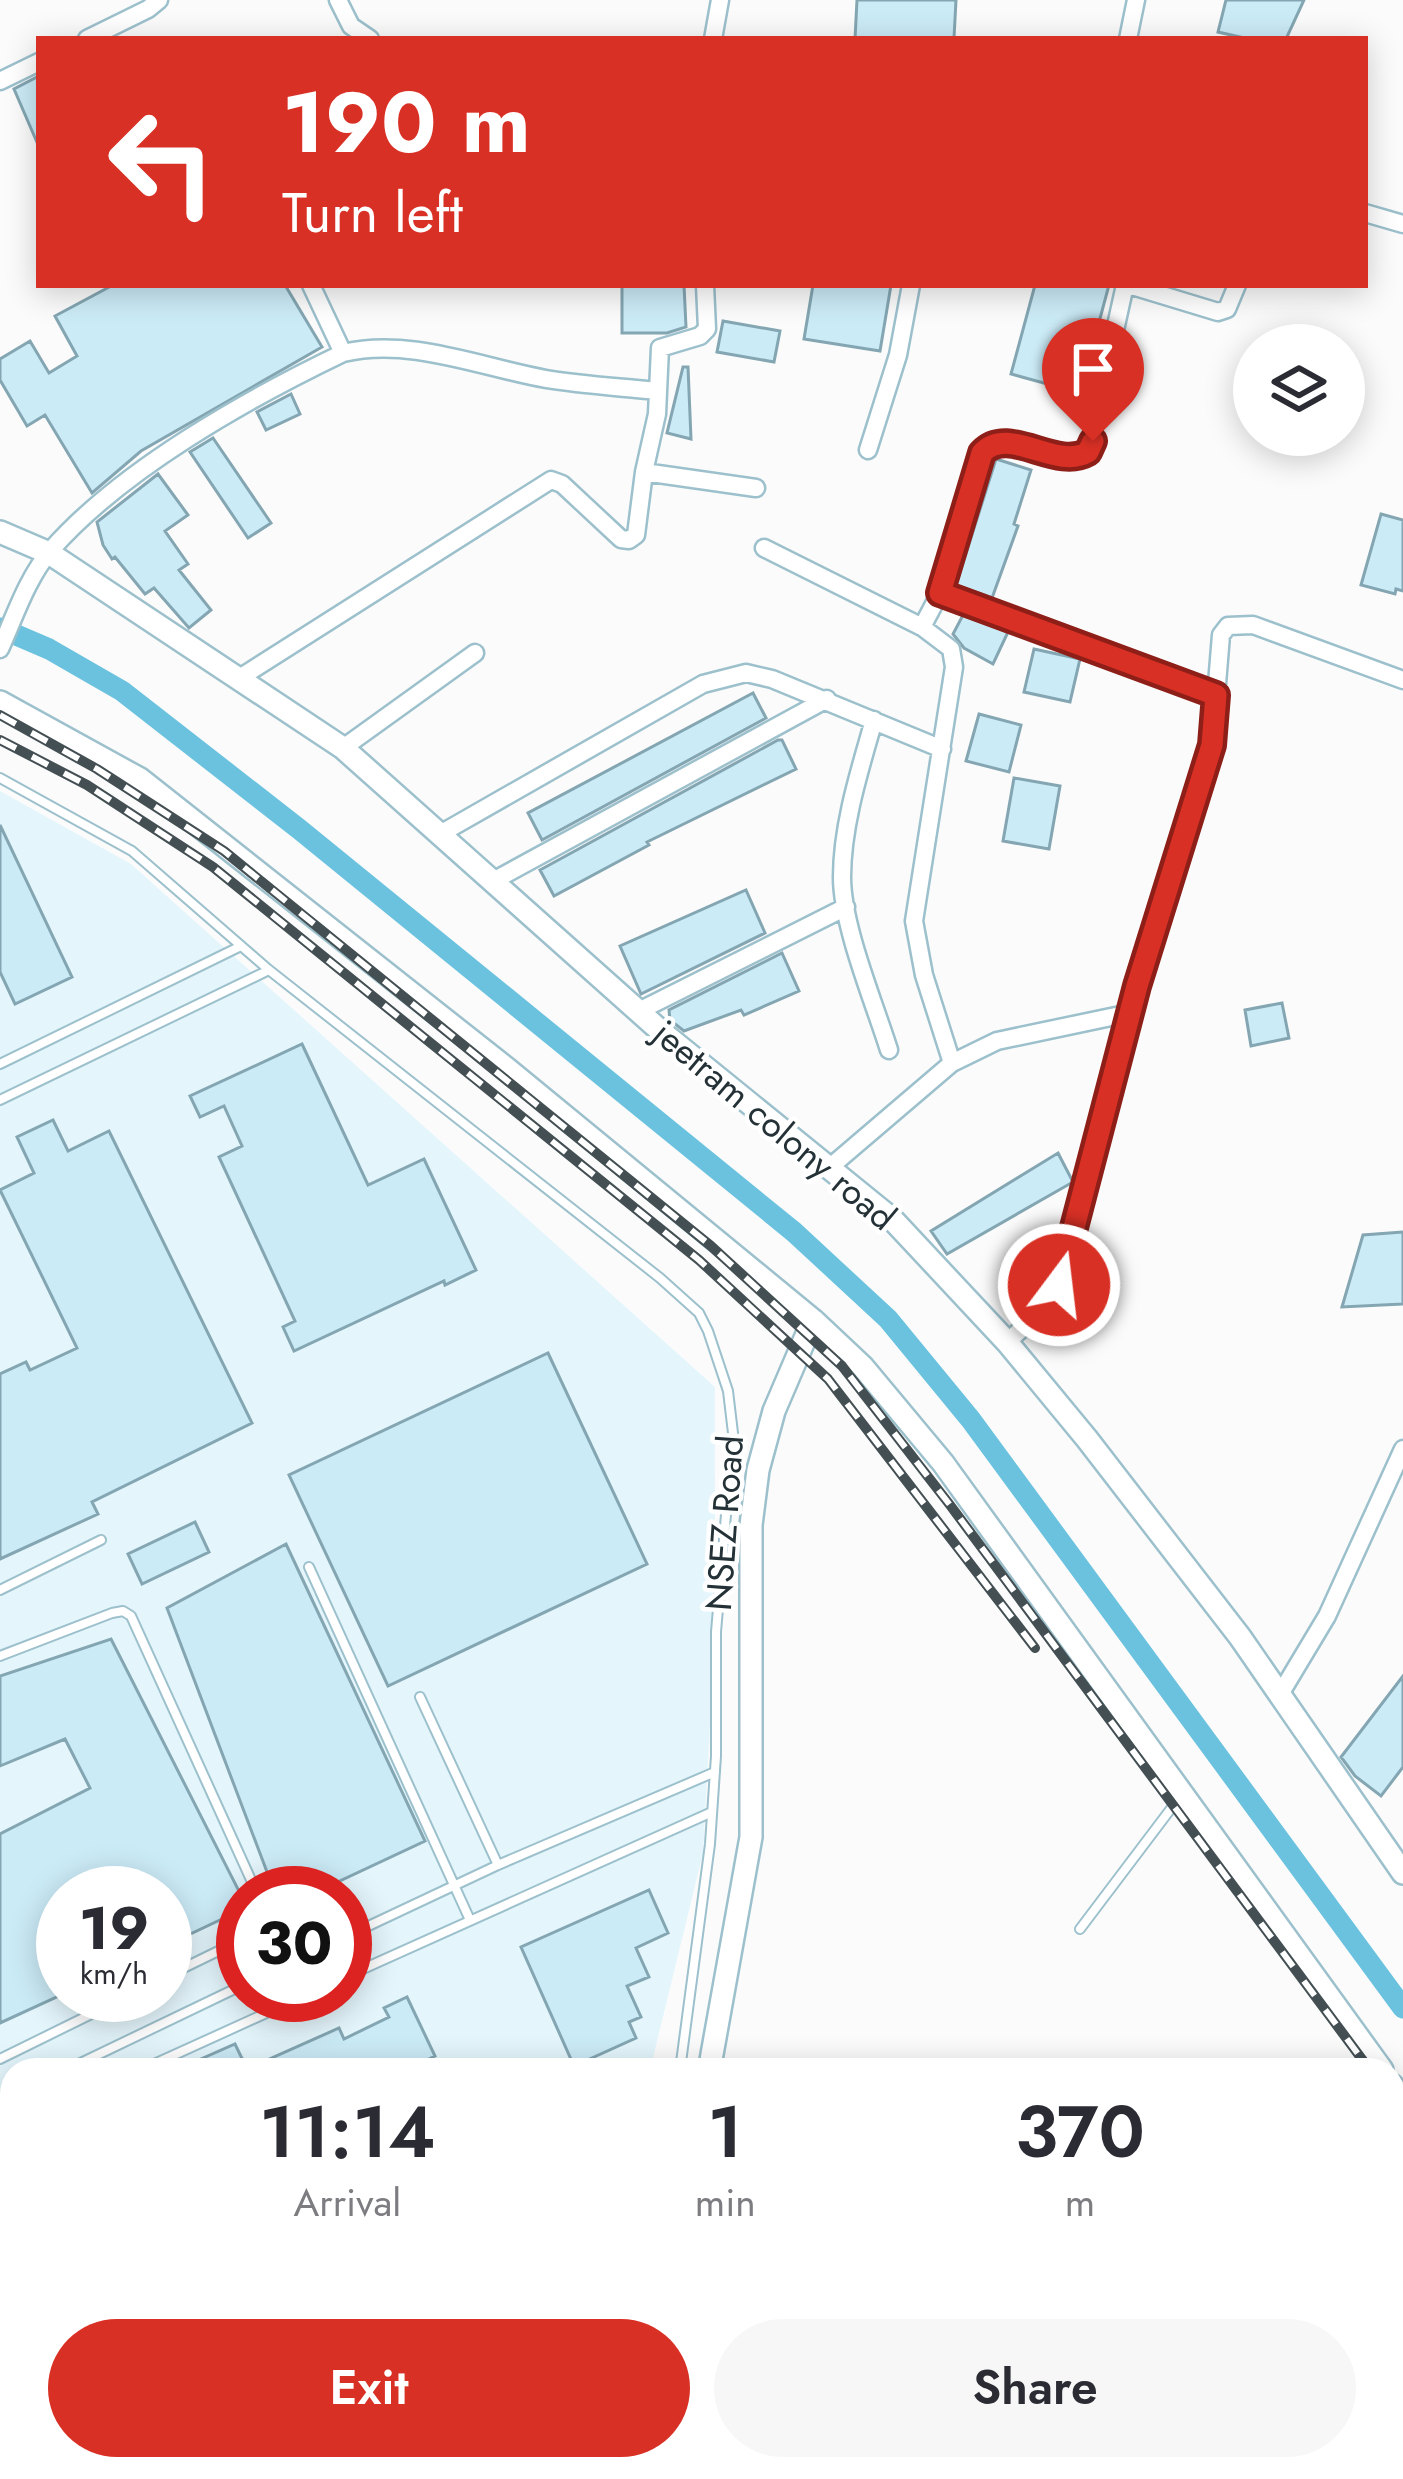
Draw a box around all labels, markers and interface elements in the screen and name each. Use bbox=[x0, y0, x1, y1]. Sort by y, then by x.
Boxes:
text: 190 m bbox=[282, 62, 531, 184]
icon: left bbox=[84, 84, 240, 240]
text: Turn left bbox=[282, 174, 463, 252]
pin bbox=[1042, 318, 1144, 441]
map controls bbox=[1233, 324, 1365, 456]
button: layers bbox=[1233, 324, 1365, 456]
icon: arrive bbox=[1060, 336, 1126, 402]
street label: jeetram colony road bbox=[640, 1006, 908, 1242]
position arrow bbox=[996, 1222, 1122, 1348]
street label: NSEZ Road bbox=[692, 1434, 756, 1612]
speed limit sign: 30 bbox=[216, 1866, 372, 2022]
text: 19 bbox=[79, 1885, 149, 1972]
text: km/h bbox=[80, 1952, 148, 1995]
text: 11:14 bbox=[259, 2080, 436, 2184]
text: 1 bbox=[708, 2080, 743, 2184]
text: 370 bbox=[1015, 2080, 1145, 2184]
text: Arrival bbox=[294, 2174, 401, 2231]
text: min bbox=[695, 2174, 756, 2231]
text: m bbox=[1065, 2174, 1095, 2231]
button: Exit bbox=[48, 2319, 690, 2457]
button: Share bbox=[714, 2319, 1356, 2457]

